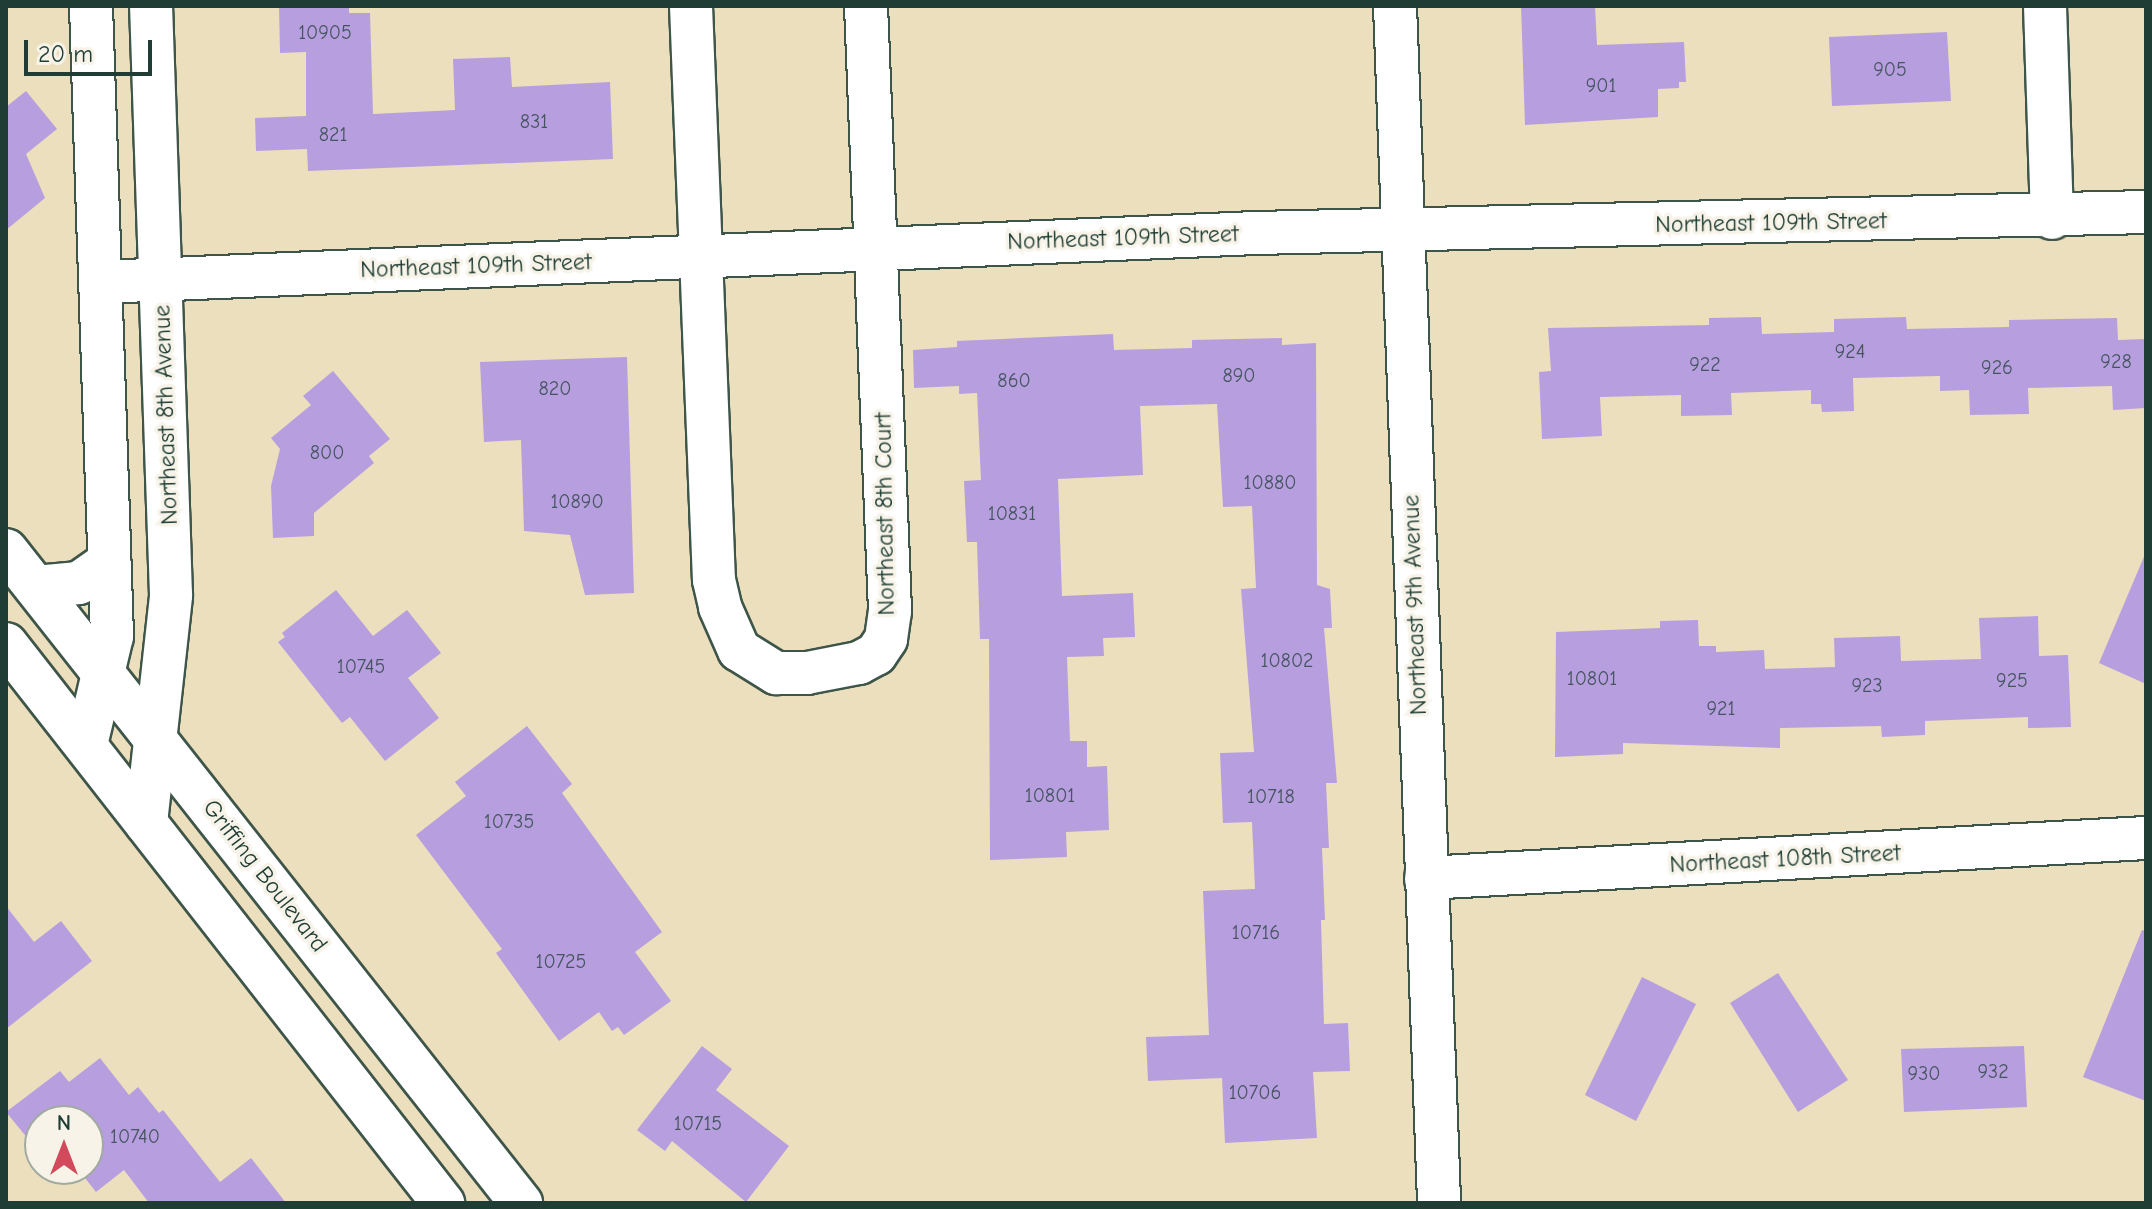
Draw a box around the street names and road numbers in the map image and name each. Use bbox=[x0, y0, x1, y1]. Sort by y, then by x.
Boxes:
street label: Northeast 109th Street bbox=[1655, 207, 1887, 239]
street label: Northeast 109th Street bbox=[1007, 220, 1239, 256]
street label: Northeast 109th Street bbox=[360, 248, 592, 284]
street label: Northeast 8th Avenue bbox=[148, 304, 184, 526]
street label: Northeast 8th Court bbox=[869, 412, 901, 616]
street label: Northeast 9th Avenue bbox=[1397, 494, 1433, 716]
street label: Griffing Boulevard bbox=[197, 794, 333, 958]
street label: Northeast 108th Street bbox=[1669, 839, 1901, 879]

